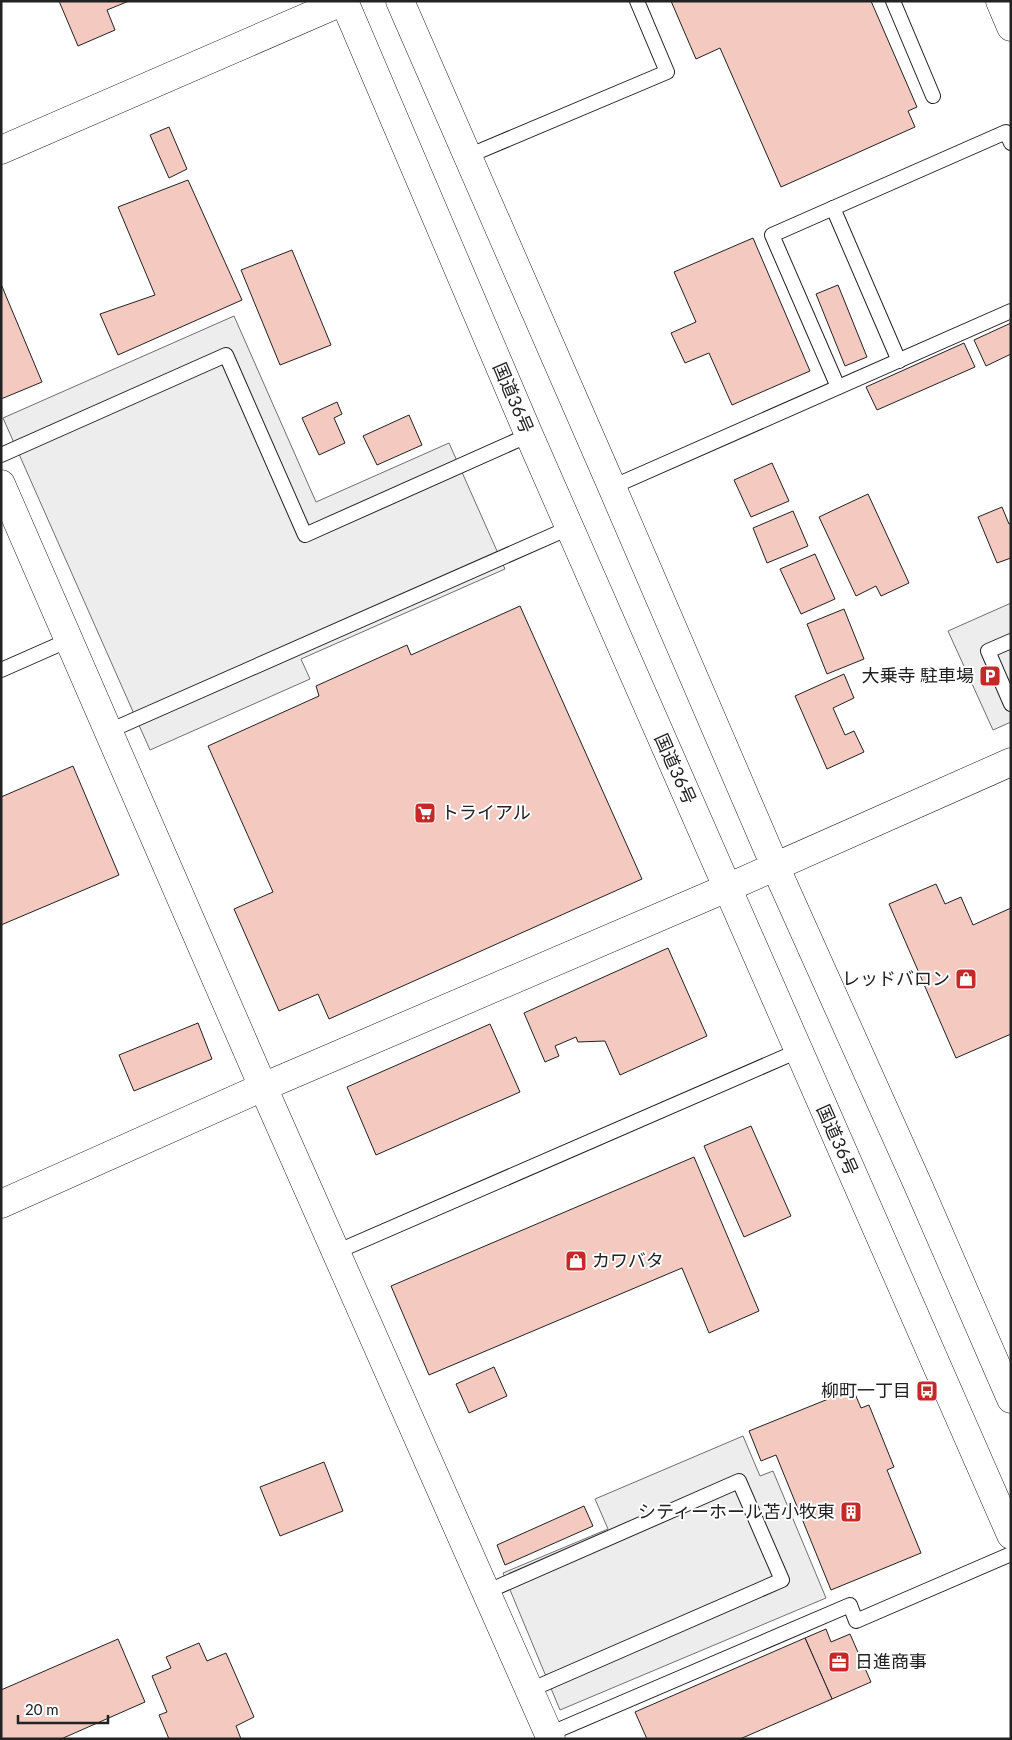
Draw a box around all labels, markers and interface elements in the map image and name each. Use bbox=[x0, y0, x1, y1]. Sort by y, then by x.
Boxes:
street label: 国道36号 bbox=[489, 359, 539, 436]
place label: 大乗寺 駐車場 bbox=[861, 664, 974, 686]
parking icon: 大乗寺 駐車場 bbox=[978, 664, 1002, 688]
street label: 国道36号 bbox=[651, 730, 701, 807]
supermarket icon: トライアル bbox=[413, 801, 437, 825]
place label: トライアル bbox=[441, 801, 531, 823]
place label: レッドバロン bbox=[842, 967, 950, 989]
shop icon: レッドバロン bbox=[954, 967, 978, 991]
street label: 国道36号 bbox=[813, 1101, 863, 1178]
shop icon: カワバタ bbox=[564, 1249, 588, 1273]
place label: カワバタ bbox=[592, 1249, 664, 1271]
place label: 柳町一丁目 bbox=[821, 1379, 911, 1401]
bus stop icon: 柳町一丁目 bbox=[915, 1379, 939, 1403]
place label: シティーホール苫小牧東 bbox=[638, 1500, 835, 1522]
building icon: シティーホール苫小牧東 bbox=[839, 1500, 863, 1524]
office icon: 日進商事 bbox=[827, 1650, 851, 1674]
place label: 日進商事 bbox=[855, 1650, 927, 1672]
scale bar bbox=[18, 1692, 108, 1724]
text: 20 m bbox=[25, 1700, 59, 1718]

